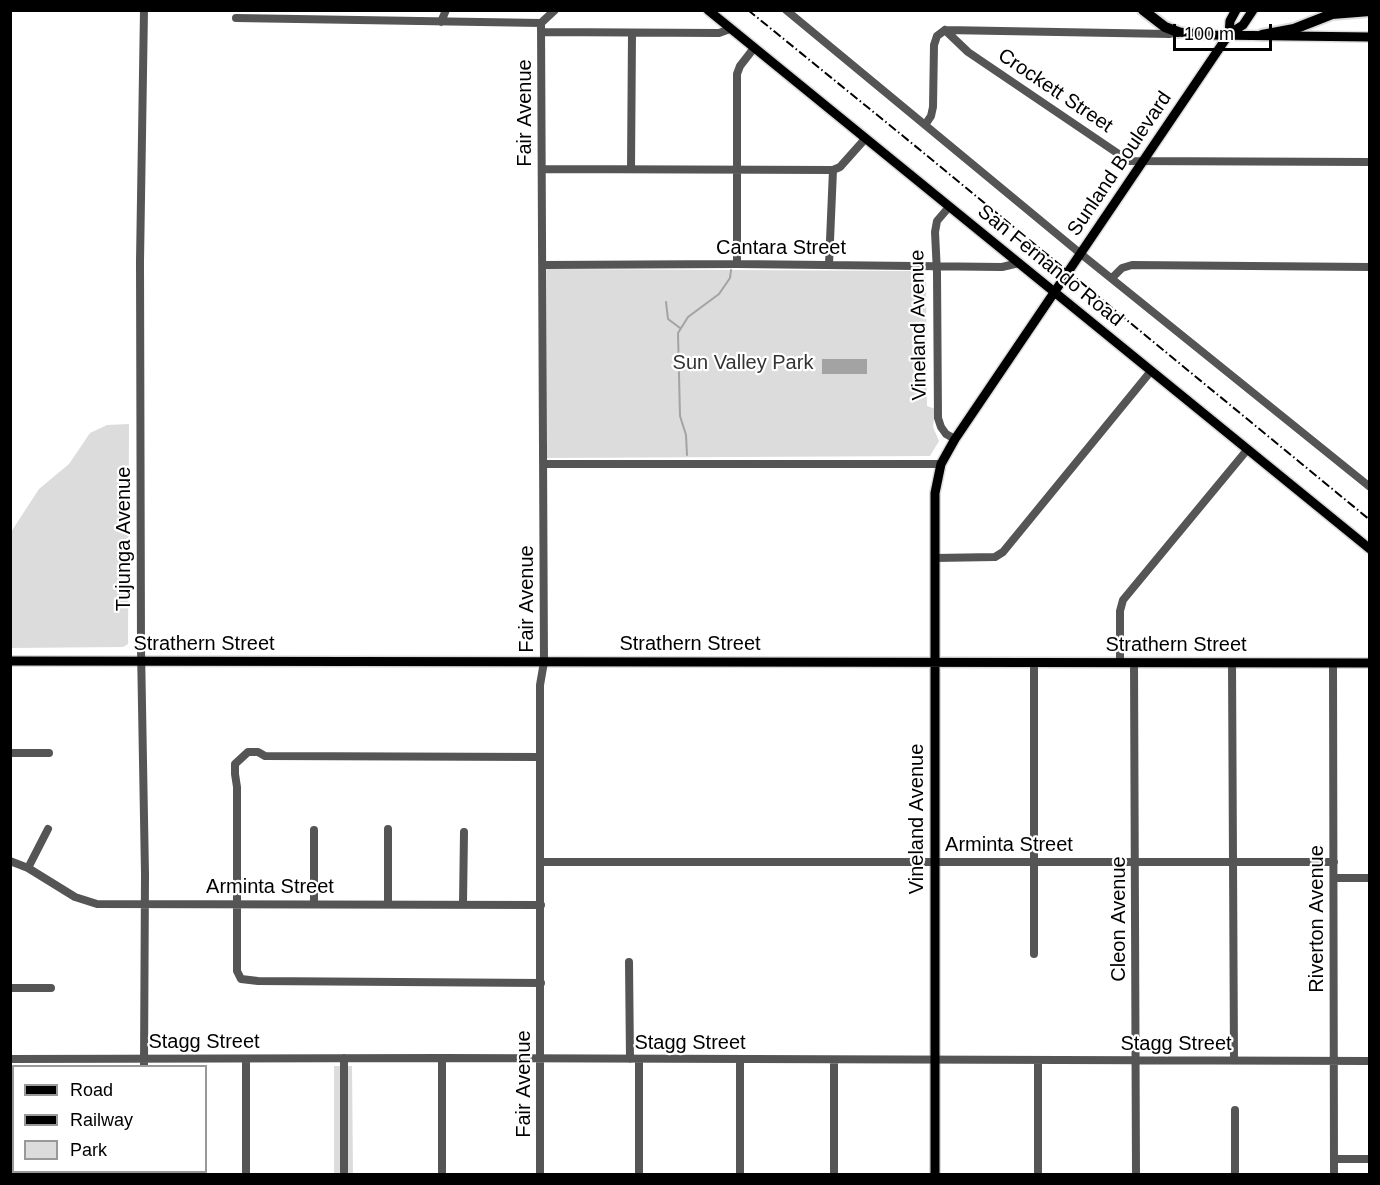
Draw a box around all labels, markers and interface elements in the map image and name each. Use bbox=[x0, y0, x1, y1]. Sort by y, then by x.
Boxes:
scale bar bbox=[1176, 12, 1275, 50]
text: 100 m bbox=[1184, 24, 1234, 44]
street label: Crockett Street bbox=[993, 44, 1117, 138]
street label: Fair Avenue bbox=[513, 59, 537, 167]
street label: Sunland Boulevard bbox=[1063, 87, 1177, 241]
street label: San Fernando Road bbox=[972, 200, 1128, 332]
street label: Cantara Street bbox=[716, 236, 846, 260]
street label: Vineland Avenue bbox=[906, 250, 932, 400]
park label: Sun Valley Park bbox=[673, 351, 813, 375]
street label: Tujunga Avenue bbox=[112, 467, 136, 611]
street label: Fair Avenue bbox=[515, 545, 539, 653]
street label: Strathern Street bbox=[133, 632, 275, 656]
street label: Strathern Street bbox=[619, 632, 761, 656]
street label: Strathern Street bbox=[1105, 633, 1247, 657]
street label: Vineland Avenue bbox=[905, 744, 929, 894]
street label: Arminta Street bbox=[945, 833, 1073, 857]
street label: Riverton Avenue bbox=[1305, 845, 1329, 993]
street label: Cleon Avenue bbox=[1107, 856, 1131, 982]
street label: Arminta Street bbox=[206, 875, 334, 899]
street label: Stagg Street bbox=[148, 1030, 260, 1054]
street label: Fair Avenue bbox=[512, 1030, 536, 1138]
street label: Stagg Street bbox=[634, 1031, 746, 1055]
street label: Stagg Street bbox=[1120, 1032, 1232, 1056]
legend bbox=[12, 1065, 207, 1173]
text: Road bbox=[70, 1080, 113, 1100]
text: Railway bbox=[70, 1110, 133, 1130]
text: Park bbox=[70, 1140, 107, 1160]

